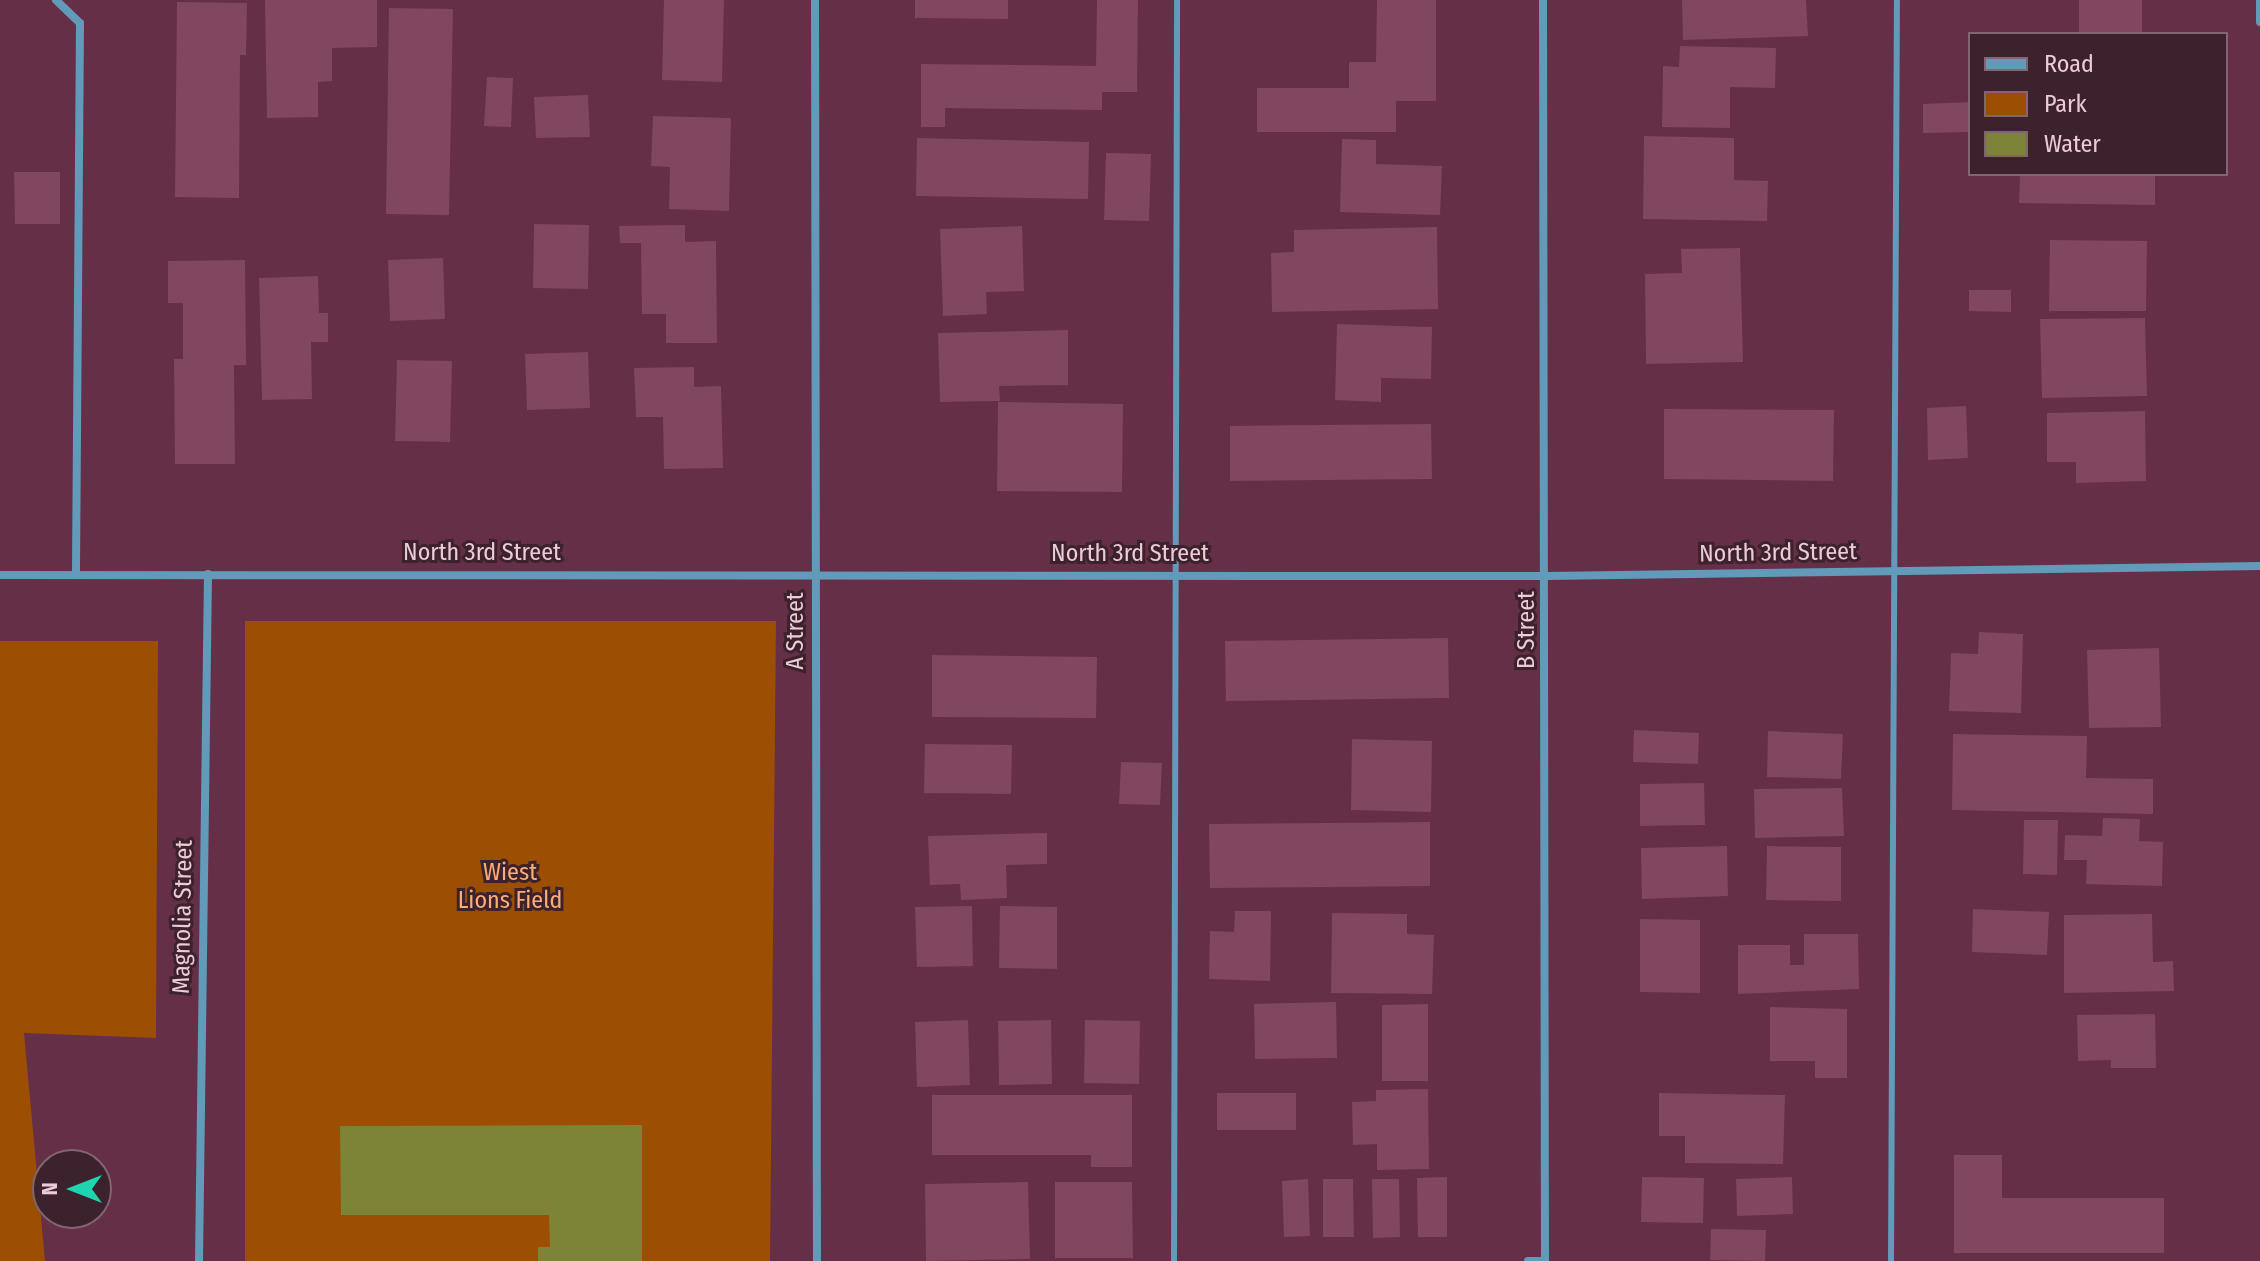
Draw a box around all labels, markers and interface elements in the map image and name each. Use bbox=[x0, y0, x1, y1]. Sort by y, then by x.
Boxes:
legend bbox=[1968, 32, 2228, 176]
text: Road bbox=[2044, 50, 2094, 78]
text: Park bbox=[2044, 90, 2087, 118]
text: Water bbox=[2044, 130, 2101, 158]
street label: North 3rd Street bbox=[1699, 537, 1857, 569]
street label: North 3rd Street bbox=[403, 539, 561, 567]
street label: North 3rd Street bbox=[1051, 540, 1209, 568]
street label: B Street bbox=[1513, 591, 1541, 669]
street label: A Street bbox=[782, 592, 810, 670]
street label: Magnolia Street bbox=[167, 840, 199, 994]
park label: Wiest Lions Field bbox=[458, 859, 562, 915]
north arrow bbox=[32, 1149, 112, 1229]
text: N bbox=[36, 1182, 63, 1196]

